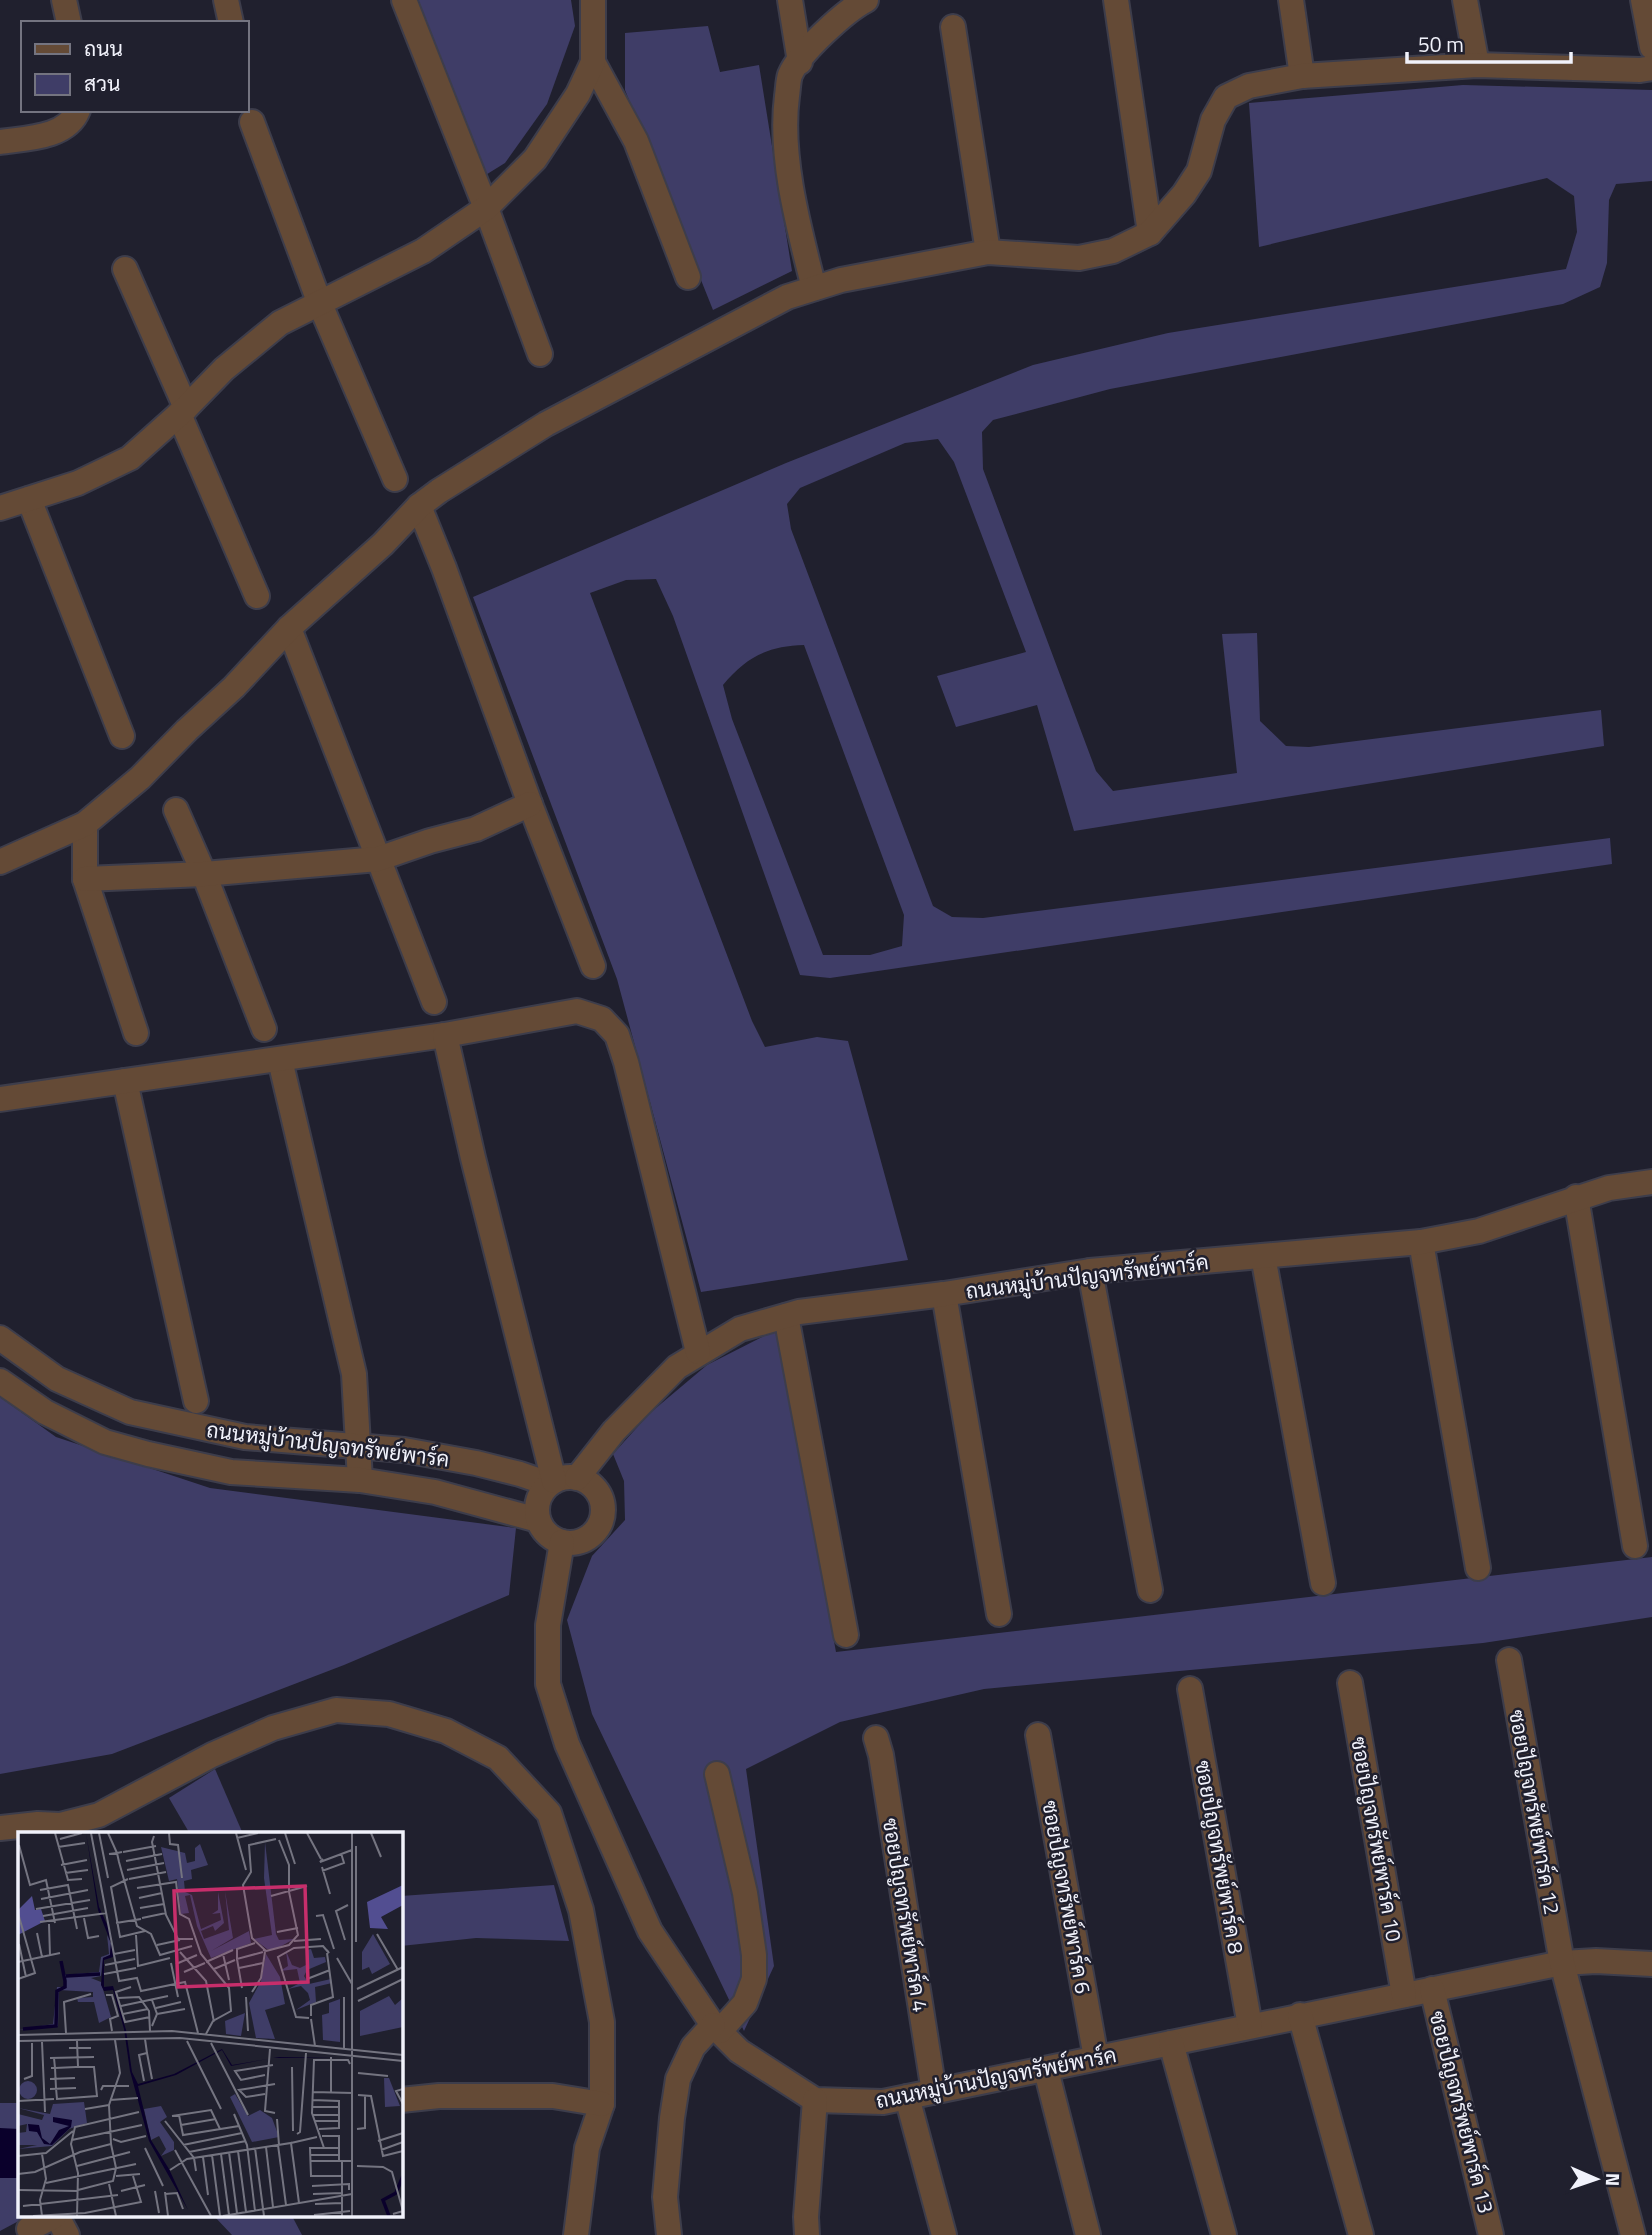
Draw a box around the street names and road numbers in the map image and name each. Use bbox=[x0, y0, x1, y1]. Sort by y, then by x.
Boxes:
street label: ถนนหมู่บ้านปัญจทรัพย์พาร์ค bbox=[964, 1245, 1210, 1307]
street label: ถนนหมู่บ้านปัญจทรัพย์พาร์ค bbox=[205, 1413, 451, 1475]
street label: ซอยปัญจทรัพย์พาร์ค 12 bbox=[1501, 1707, 1569, 1917]
street label: ซอยปัญจทรัพย์พาร์ค 10 bbox=[1343, 1734, 1411, 1944]
street label: ซอยปัญจทรัพย์พาร์ค 8 bbox=[1187, 1758, 1253, 1956]
street label: ซอยปัญจทรัพย์พาร์ค 6 bbox=[1034, 1798, 1100, 1996]
street label: ซอยปัญจทรัพย์พาร์ค 4 bbox=[875, 1816, 937, 2014]
street label: ซอยปัญจทรัพย์พาร์ค 13 bbox=[1421, 2007, 1503, 2217]
street label: ถนนหมู่บ้านปัญจทรัพย์พาร์ค bbox=[873, 2038, 1119, 2116]

